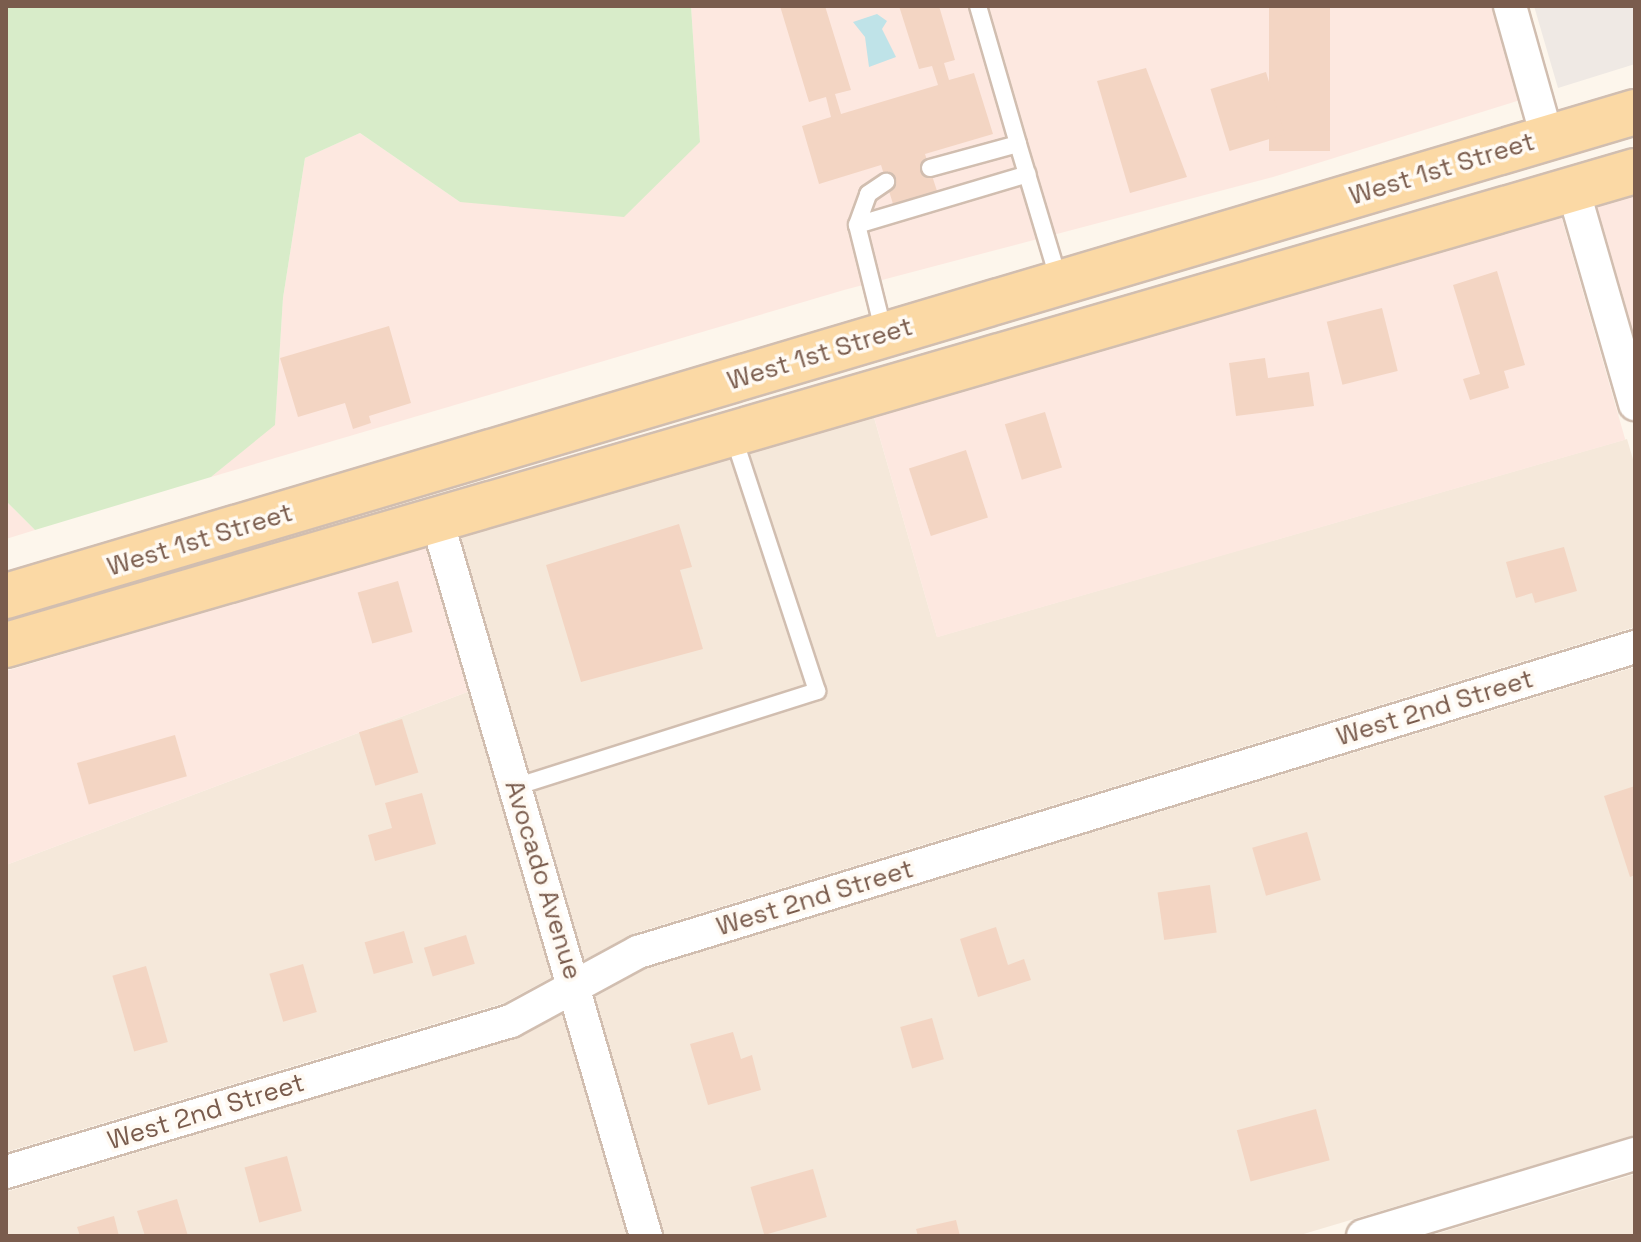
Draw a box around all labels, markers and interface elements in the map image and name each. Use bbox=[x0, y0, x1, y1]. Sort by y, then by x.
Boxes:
street label: West 1st Street bbox=[1346, 126, 1538, 212]
street label: West 1st Street bbox=[724, 311, 916, 397]
street label: West 1st Street bbox=[104, 497, 296, 583]
street label: West 2nd Street bbox=[1333, 663, 1537, 753]
street label: Avocado Avenue bbox=[498, 776, 588, 984]
street label: West 2nd Street bbox=[713, 853, 917, 943]
street label: West 2nd Street bbox=[104, 1067, 308, 1157]

